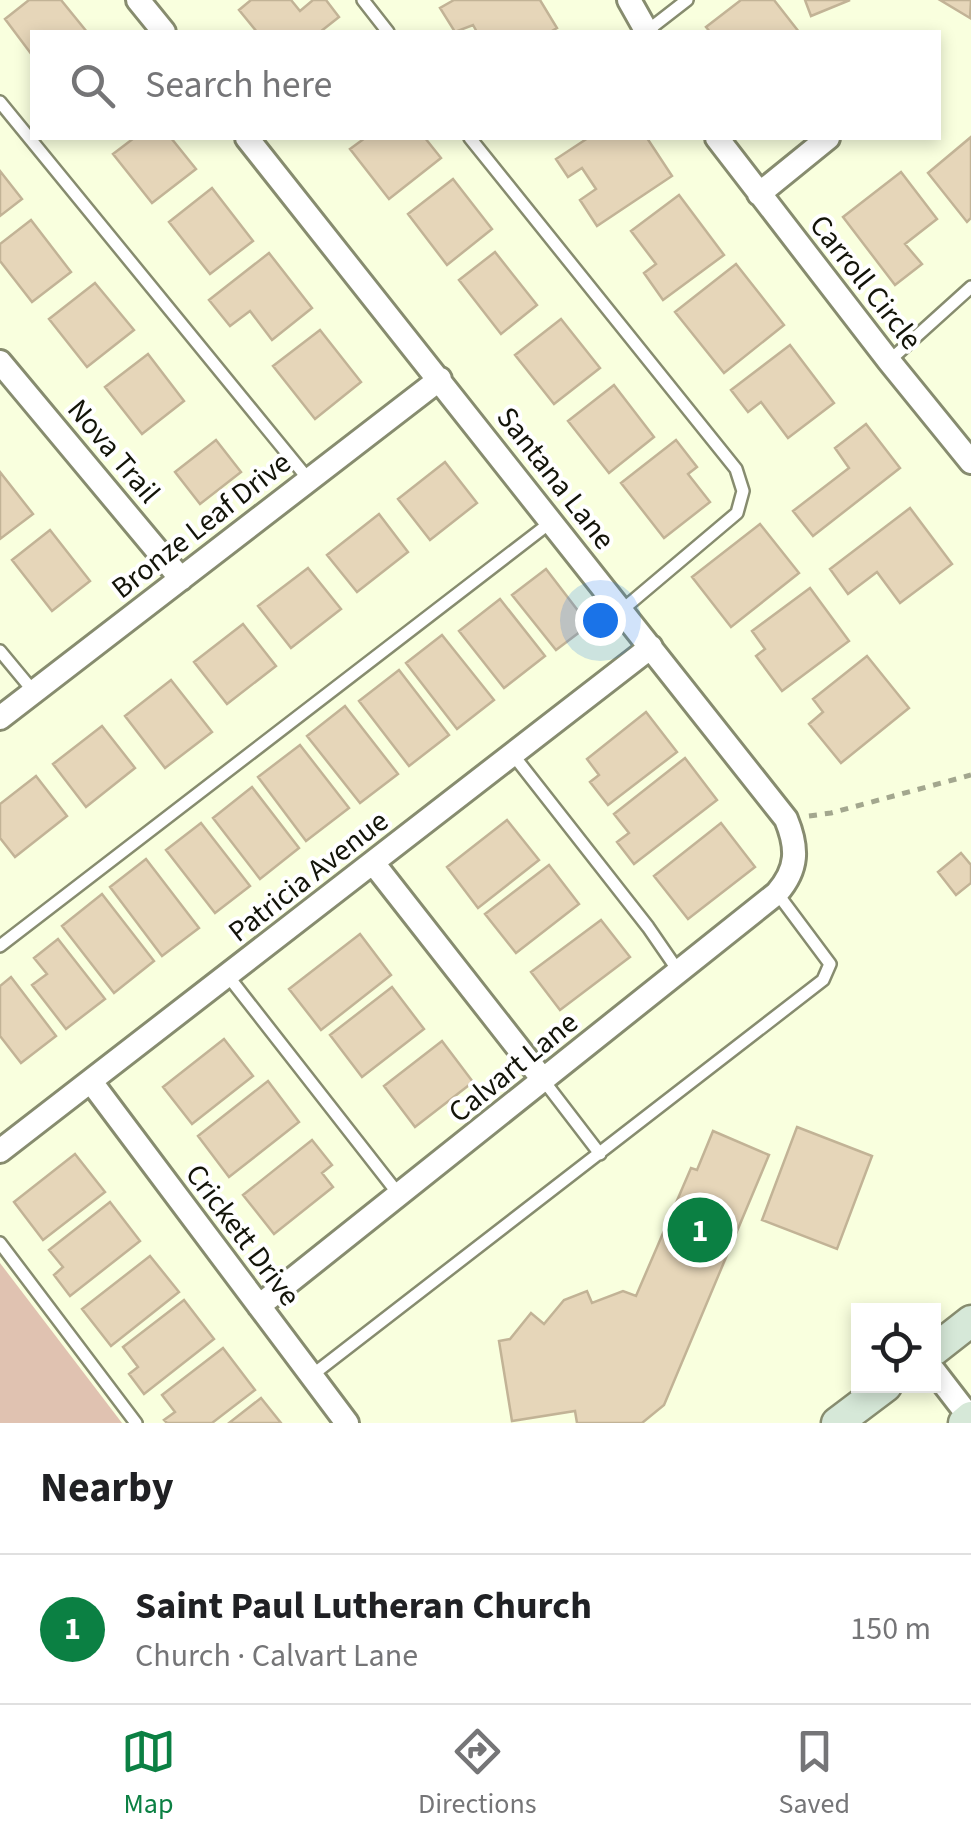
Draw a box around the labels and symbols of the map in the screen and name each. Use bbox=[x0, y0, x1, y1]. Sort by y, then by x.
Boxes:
street label: Carroll Circle bbox=[799, 206, 932, 359]
street label: Nova Trail bbox=[57, 390, 170, 513]
street label: Santana Lane bbox=[486, 398, 625, 559]
street label: Bronze Leaf Drive bbox=[102, 442, 300, 609]
your location bbox=[575, 595, 626, 646]
street label: Patricia Avenue bbox=[219, 800, 398, 953]
street label: Calvart Lane bbox=[439, 1002, 587, 1133]
street label: Crickett Drive bbox=[175, 1155, 310, 1315]
pin: 1 bbox=[668, 1192, 732, 1268]

